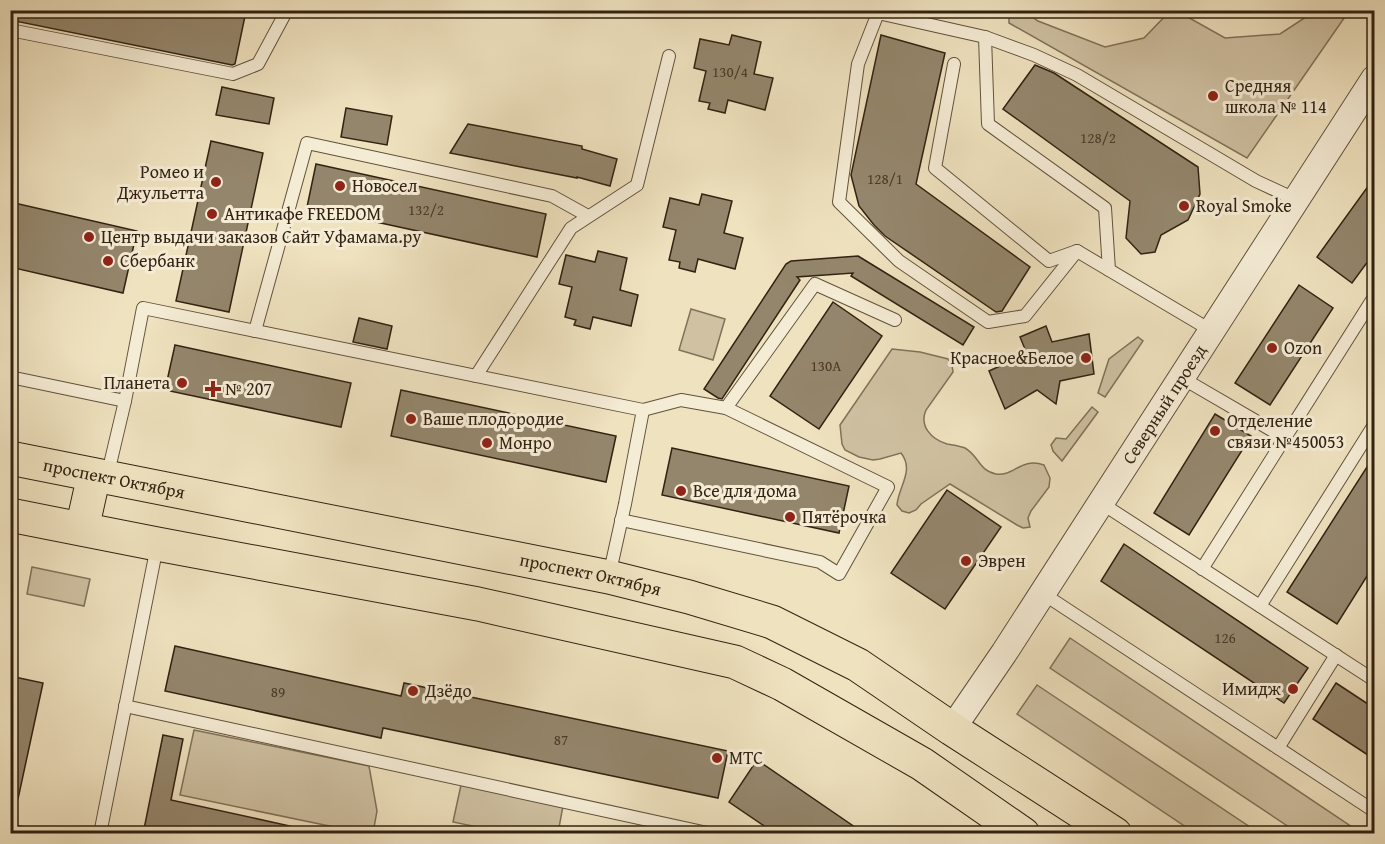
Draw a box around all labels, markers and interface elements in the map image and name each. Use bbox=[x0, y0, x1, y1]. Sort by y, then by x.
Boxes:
house number: 130/4 bbox=[712, 61, 748, 82]
place label: Средняя школа № 114 bbox=[1225, 72, 1327, 120]
marker: Средняя школа № 114 bbox=[1206, 89, 1220, 103]
house number: 128/2 bbox=[1080, 127, 1116, 148]
place label: Ромео и Джульетта bbox=[116, 158, 204, 206]
house number: 128/1 bbox=[867, 168, 903, 189]
place label: Новосел bbox=[352, 172, 418, 199]
marker: Ромео и Джульетта bbox=[209, 175, 223, 189]
marker: Новосел bbox=[333, 179, 347, 193]
place label: Royal Smoke bbox=[1196, 192, 1292, 219]
house number: 132/2 bbox=[408, 199, 444, 220]
marker: Royal Smoke bbox=[1177, 199, 1191, 213]
place label: Антикафе FREEDOM bbox=[224, 200, 381, 227]
marker: Антикафе FREEDOM bbox=[205, 207, 219, 221]
place label: Центр выдачи заказов Сайт Уфамама.ру bbox=[101, 223, 421, 250]
marker: Центр выдачи заказов Сайт Уфамама.ру bbox=[82, 230, 96, 244]
place label: Сбербанк bbox=[120, 247, 195, 274]
marker: Сбербанк bbox=[101, 254, 115, 268]
place label: Ozon bbox=[1284, 334, 1322, 361]
street label: Северный проезд bbox=[1115, 338, 1213, 469]
marker: Ozon bbox=[1265, 341, 1279, 355]
place label: Красное&Белое bbox=[950, 344, 1074, 371]
marker: Красное&Белое bbox=[1079, 351, 1093, 365]
house number: 130А bbox=[811, 355, 841, 376]
place label: Планета bbox=[104, 369, 170, 396]
place label: № 207 bbox=[225, 375, 272, 402]
marker: Планета bbox=[175, 376, 189, 390]
marker: № 207 bbox=[206, 382, 220, 396]
place label: Ваше плодородие bbox=[423, 405, 564, 432]
place label: Отделение связи №450053 bbox=[1227, 407, 1344, 455]
marker: Ваше плодородие bbox=[404, 412, 418, 426]
marker: Отделение связи №450053 bbox=[1208, 424, 1222, 438]
place label: Монро bbox=[499, 429, 552, 456]
marker: Монро bbox=[480, 436, 494, 450]
street label: проспект Октября bbox=[41, 451, 187, 505]
place label: Все для дома bbox=[693, 477, 797, 504]
marker: Все для дома bbox=[674, 484, 688, 498]
place label: Пятёрочка bbox=[802, 503, 887, 530]
marker: Пятёрочка bbox=[783, 510, 797, 524]
street label: проспект Октября bbox=[517, 546, 664, 603]
place label: Эврен bbox=[978, 547, 1026, 574]
marker: Эврен bbox=[959, 554, 973, 568]
house number: 126 bbox=[1214, 627, 1236, 648]
place label: Имидж bbox=[1222, 675, 1282, 702]
place label: Дзёдо bbox=[424, 677, 472, 704]
house number: 89 bbox=[271, 681, 285, 702]
marker: Имидж bbox=[1286, 682, 1300, 696]
marker: Дзёдо bbox=[406, 684, 420, 698]
house number: 87 bbox=[554, 729, 568, 750]
place label: МТС bbox=[729, 744, 763, 771]
marker: МТС bbox=[710, 751, 724, 765]

